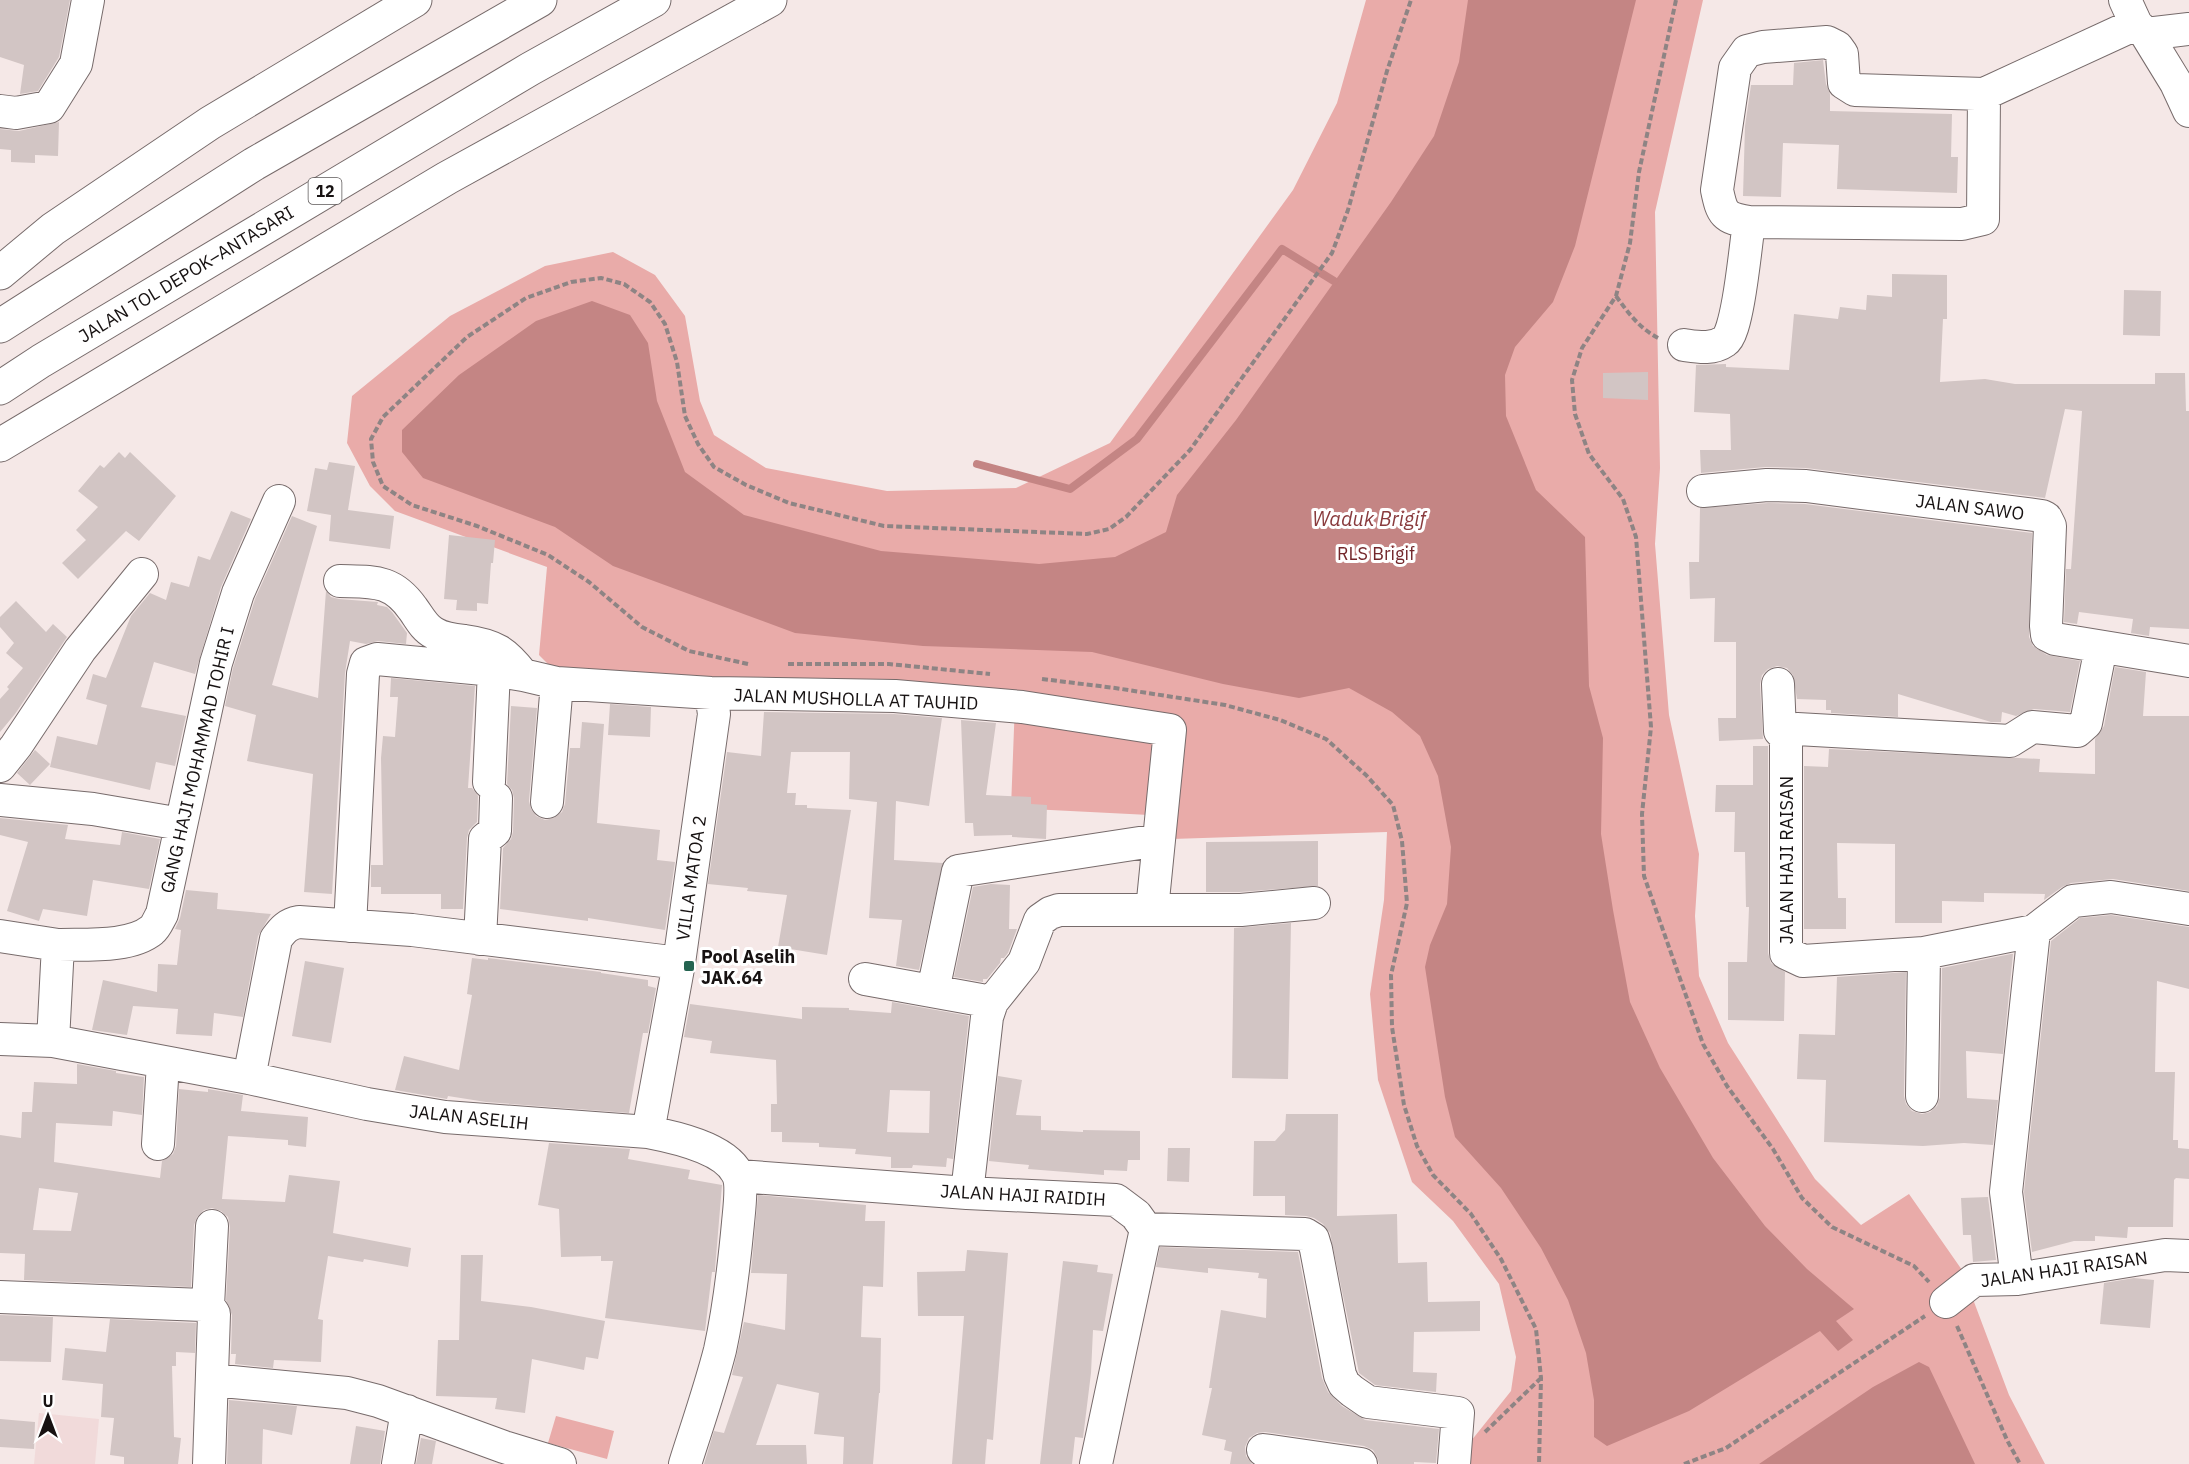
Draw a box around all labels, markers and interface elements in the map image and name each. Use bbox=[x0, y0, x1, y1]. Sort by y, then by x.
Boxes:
road number: 12 bbox=[308, 178, 342, 204]
street label: JALAN TOL DEPOK–ANTASARI bbox=[74, 201, 298, 347]
street label: JALAN SAWO bbox=[1914, 489, 2026, 525]
water label: Waduk Brigif bbox=[1312, 505, 1427, 532]
park label: RLS Brigif bbox=[1337, 542, 1415, 565]
street label: GANG HAJI MOHAMMAD TOHIR I bbox=[155, 625, 239, 895]
street label: JALAN MUSHOLLA AT TAUHID bbox=[733, 683, 979, 715]
street label: JALAN HAJI RAISAN bbox=[1775, 776, 1798, 944]
street label: VILLA MATOA 2 bbox=[671, 814, 711, 942]
place label: Pool Aselih JAK.64 bbox=[701, 945, 795, 989]
marker: Pool Aselih JAK.64 bbox=[682, 959, 696, 973]
street label: JALAN ASELIH bbox=[408, 1099, 530, 1135]
street label: JALAN HAJI RAIDIH bbox=[940, 1179, 1106, 1211]
street label: JALAN HAJI RAISAN bbox=[1979, 1246, 2149, 1292]
north arrow bbox=[18, 1386, 78, 1446]
text: U bbox=[42, 1391, 54, 1411]

